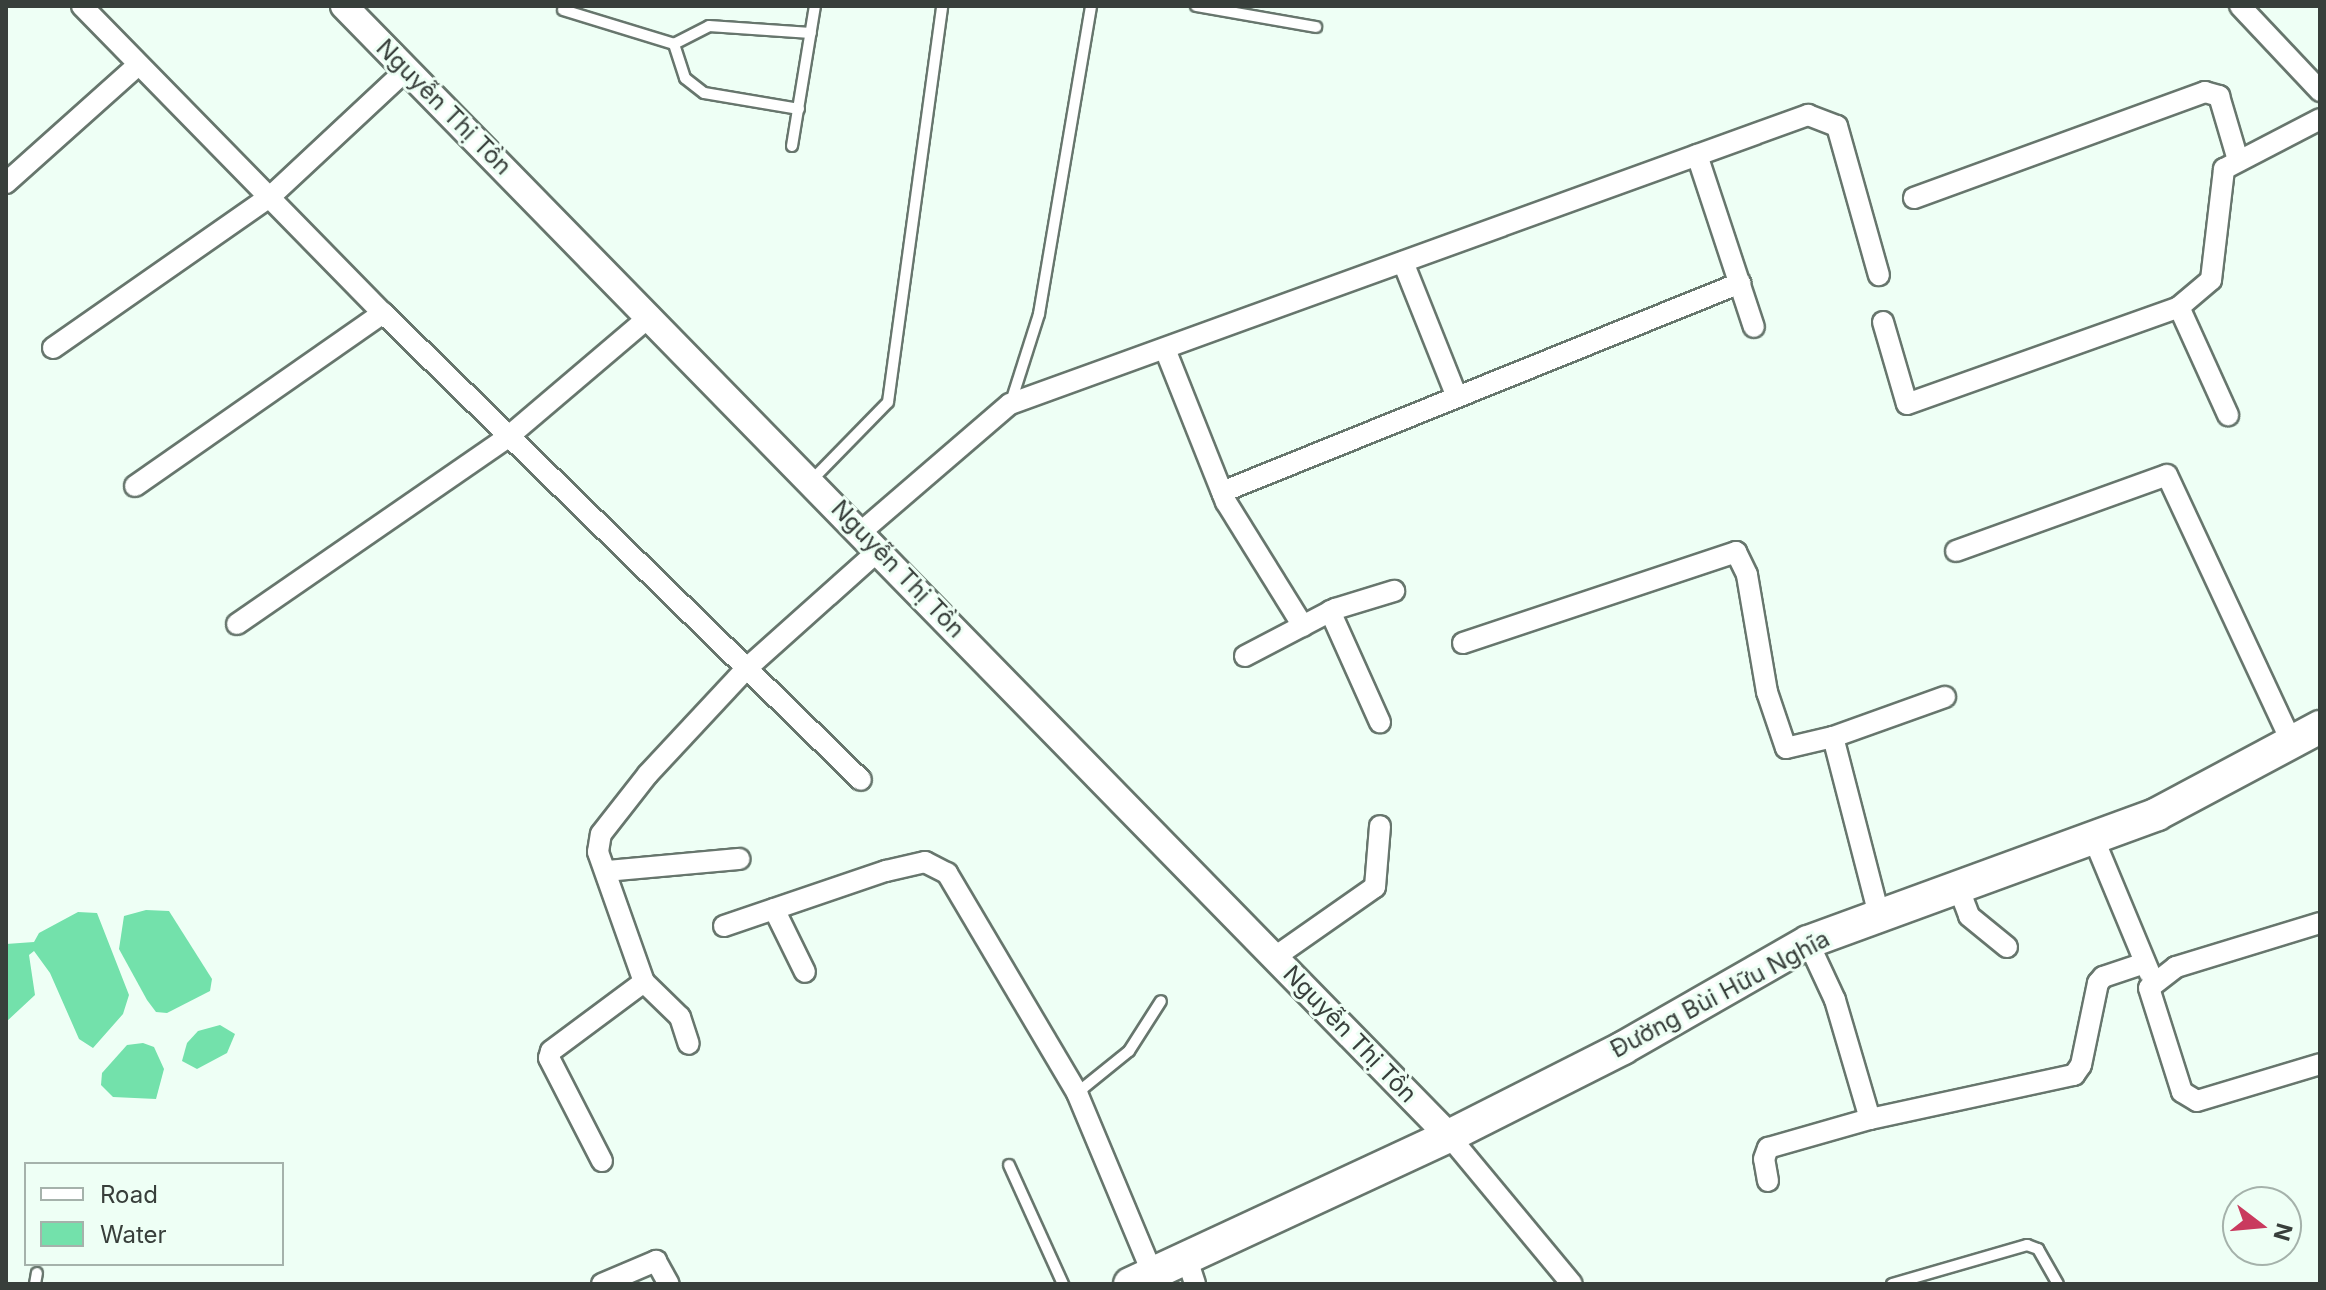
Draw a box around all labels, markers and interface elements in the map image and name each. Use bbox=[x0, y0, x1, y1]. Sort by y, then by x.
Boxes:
street label: Nguyễn Thị Tồn bbox=[370, 33, 518, 181]
street label: Nguyễn Thị Tồn bbox=[825, 494, 971, 644]
street label: Đường Bùi Hữu Nghĩa bbox=[1606, 924, 1834, 1064]
street label: Nguyễn Thị Tồn bbox=[1277, 959, 1423, 1109]
legend bbox=[24, 1162, 284, 1266]
text: Road bbox=[100, 1180, 158, 1209]
north arrow bbox=[2222, 1186, 2302, 1266]
text: Water bbox=[100, 1220, 167, 1249]
text: N bbox=[2268, 1220, 2298, 1244]

